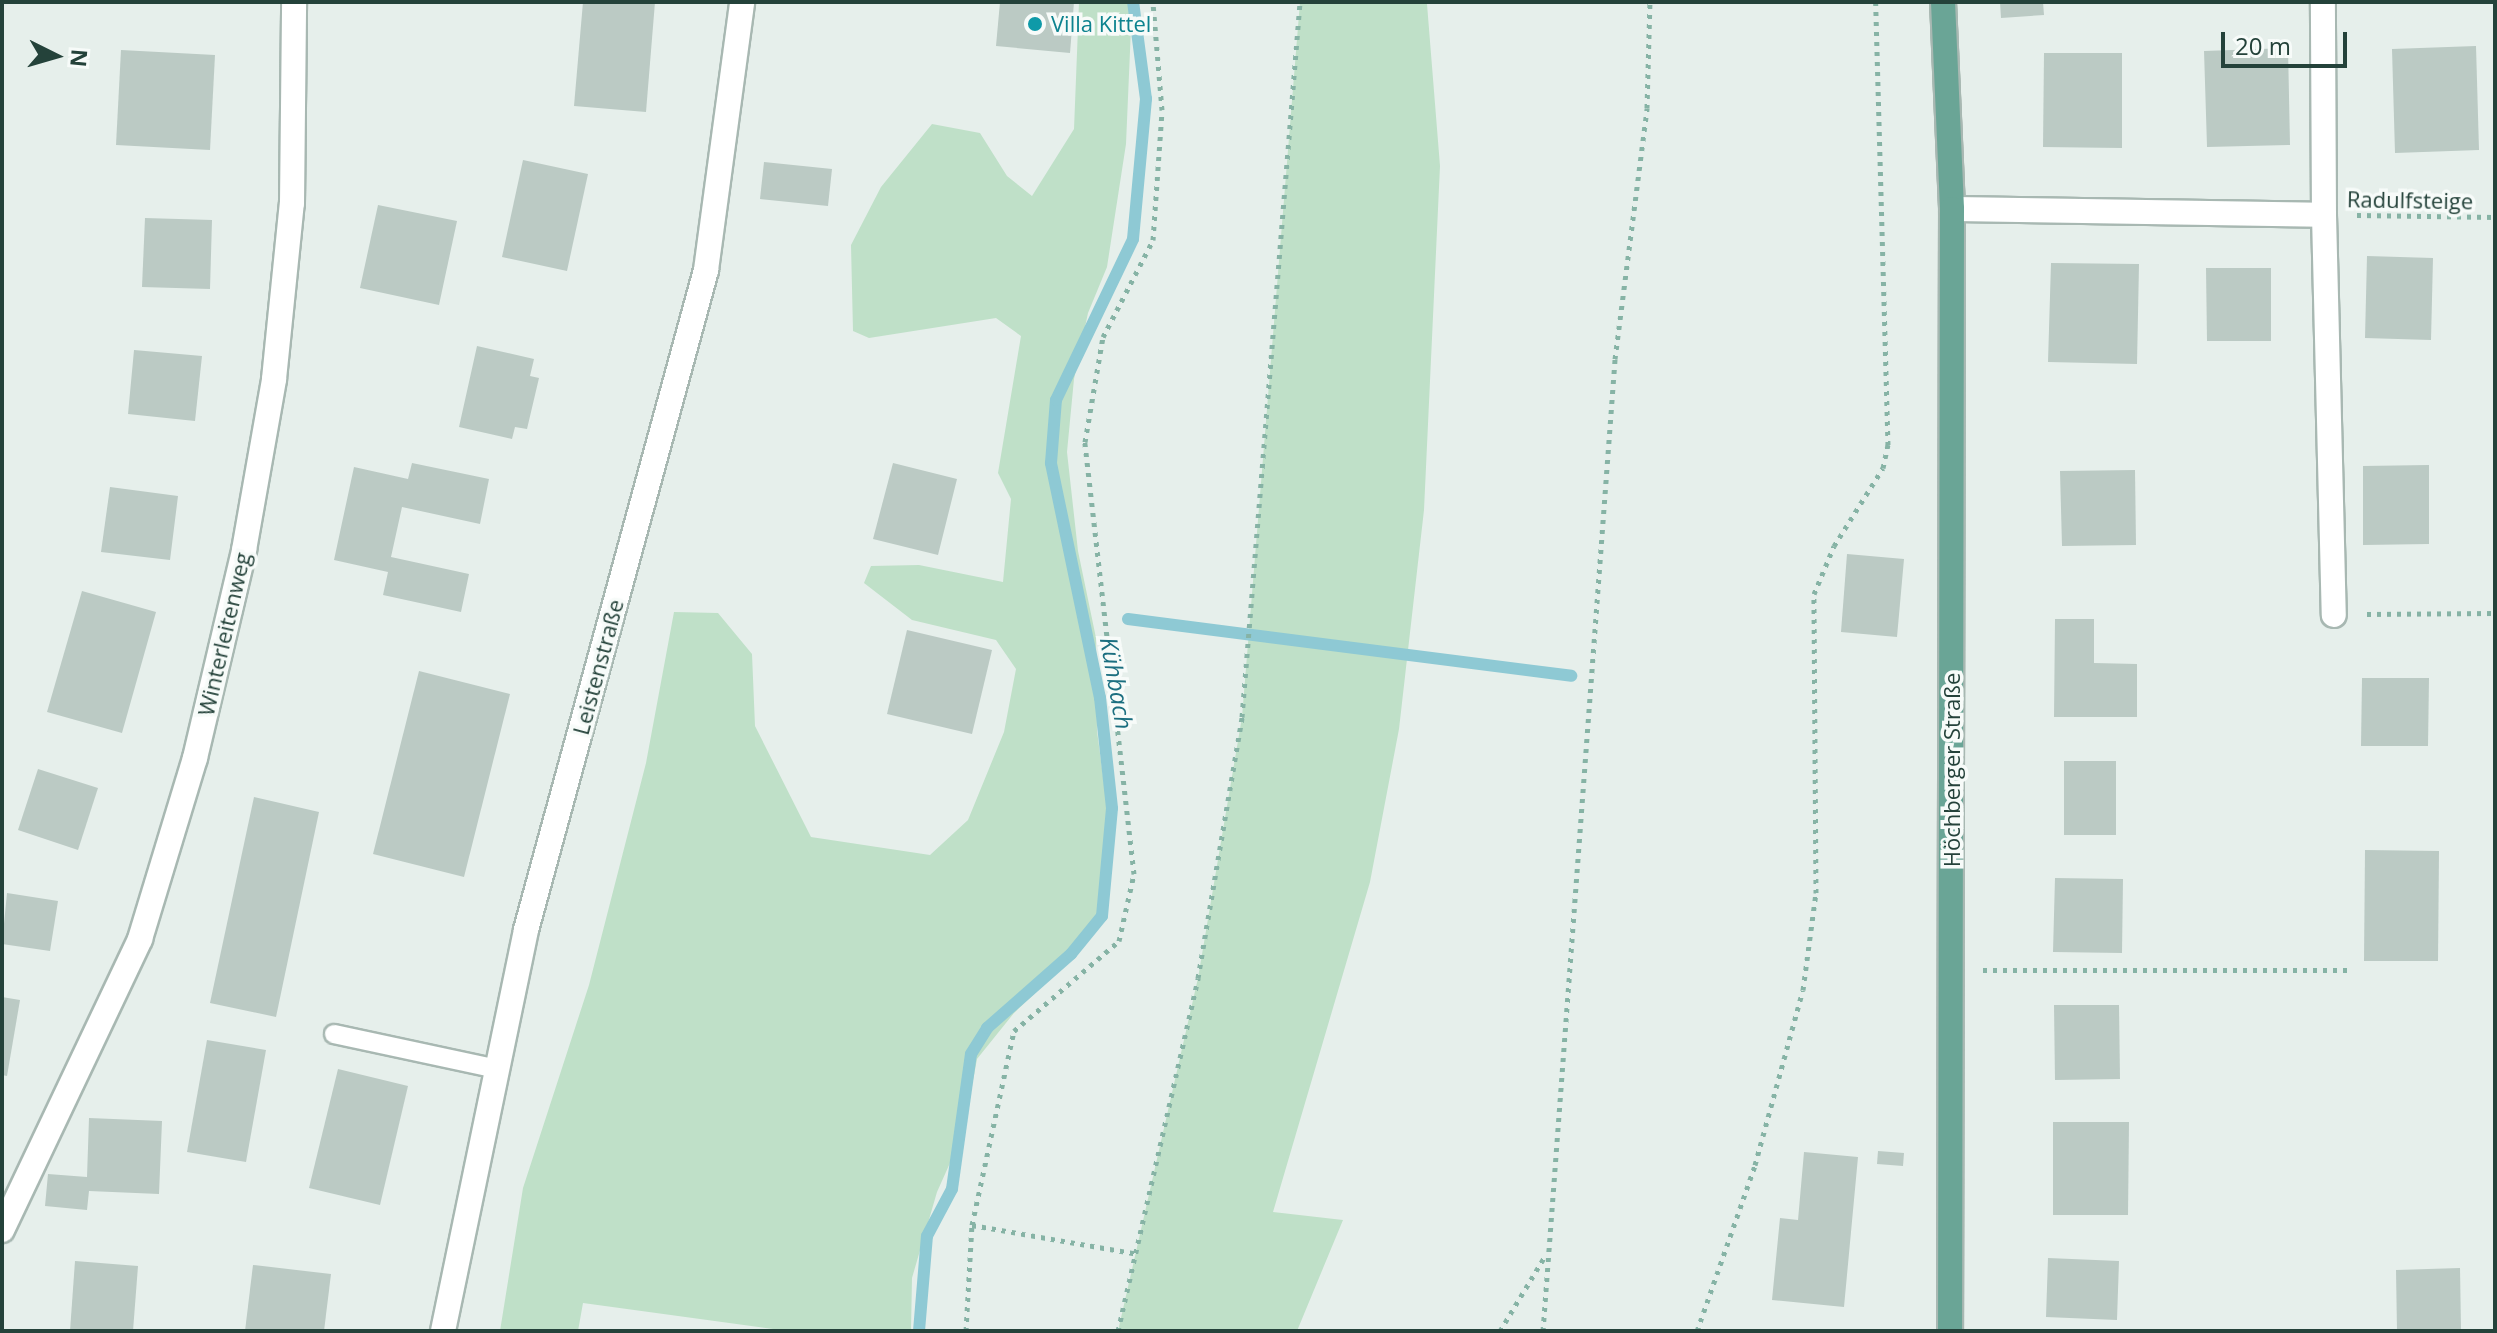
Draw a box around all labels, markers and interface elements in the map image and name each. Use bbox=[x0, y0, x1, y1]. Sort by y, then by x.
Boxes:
place label: Villa Kittel bbox=[1051, 11, 1151, 37]
marker: Villa Kittel bbox=[1026, 15, 1044, 33]
north arrow bbox=[16, 16, 96, 96]
scale bar bbox=[2225, 16, 2351, 66]
text: 20 m bbox=[2235, 29, 2291, 62]
text: N bbox=[64, 48, 96, 68]
street label: Radulfsteige bbox=[2347, 186, 2473, 214]
street label: Winterleitenweg bbox=[192, 550, 256, 718]
street label: Leistenstraße bbox=[567, 596, 629, 738]
water label: Kühbach bbox=[1095, 635, 1139, 731]
street label: Höchberger Straße bbox=[1939, 673, 1965, 867]

